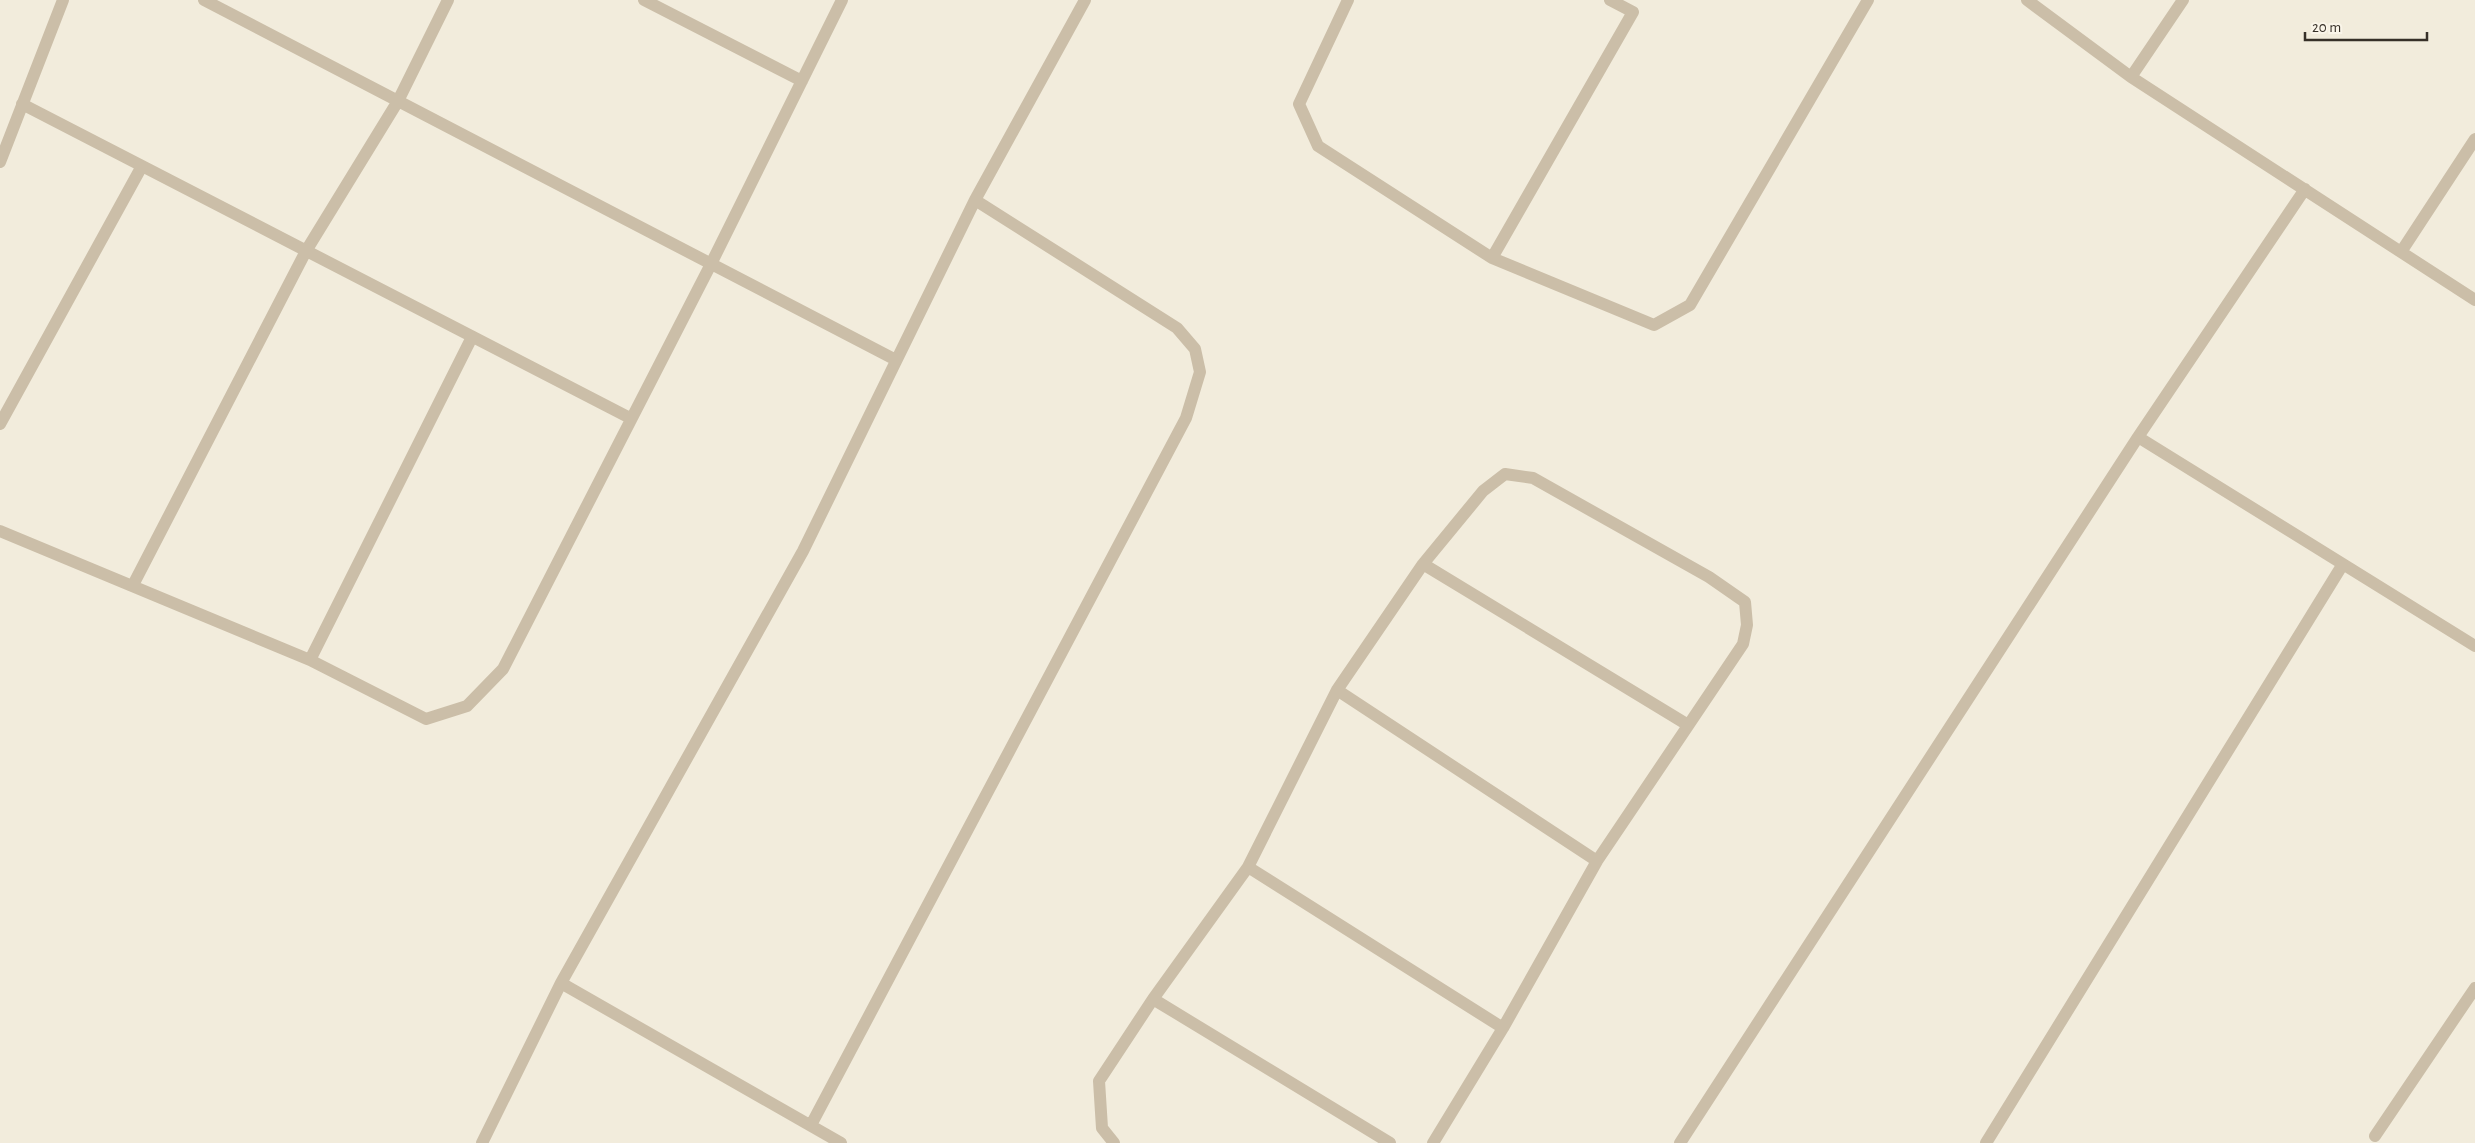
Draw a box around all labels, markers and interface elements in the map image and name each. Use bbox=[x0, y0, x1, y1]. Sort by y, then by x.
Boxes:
scale bar bbox=[2305, 10, 2428, 42]
text: 20 m bbox=[2312, 20, 2341, 35]

